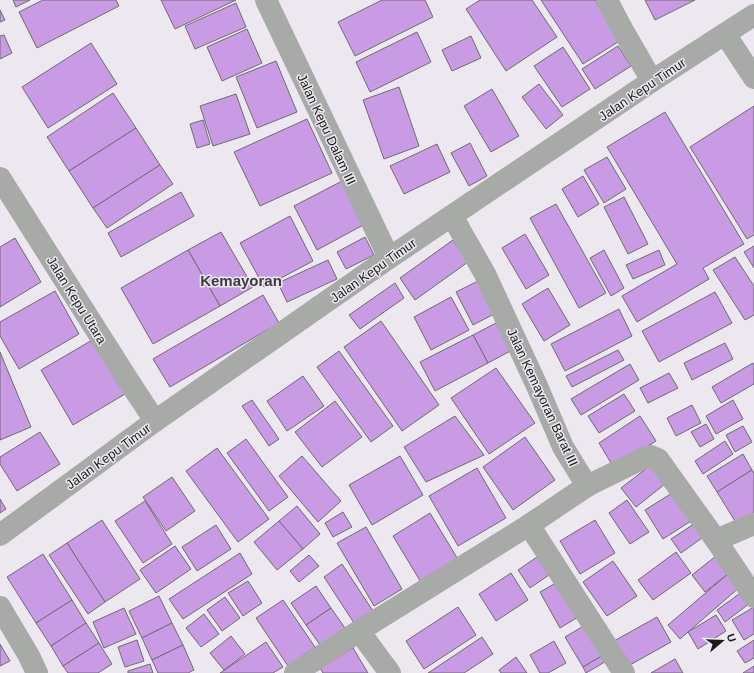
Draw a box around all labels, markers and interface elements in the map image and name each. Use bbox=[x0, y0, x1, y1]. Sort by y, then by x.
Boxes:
street label: Jalan Kepu Timur bbox=[596, 55, 689, 124]
street label: Jalan Kepu Dalam III bbox=[294, 71, 359, 187]
street label: Jalan Kepu Timur bbox=[328, 235, 420, 306]
street label: Jalan Kepu Utara bbox=[44, 254, 110, 347]
district label: Kemayoran bbox=[200, 272, 282, 289]
street label: Jalan Kemayoran Barat III bbox=[504, 326, 581, 468]
street label: Jalan Kepu Timur bbox=[63, 420, 154, 492]
north arrow bbox=[702, 621, 742, 661]
text: U bbox=[724, 632, 738, 644]

